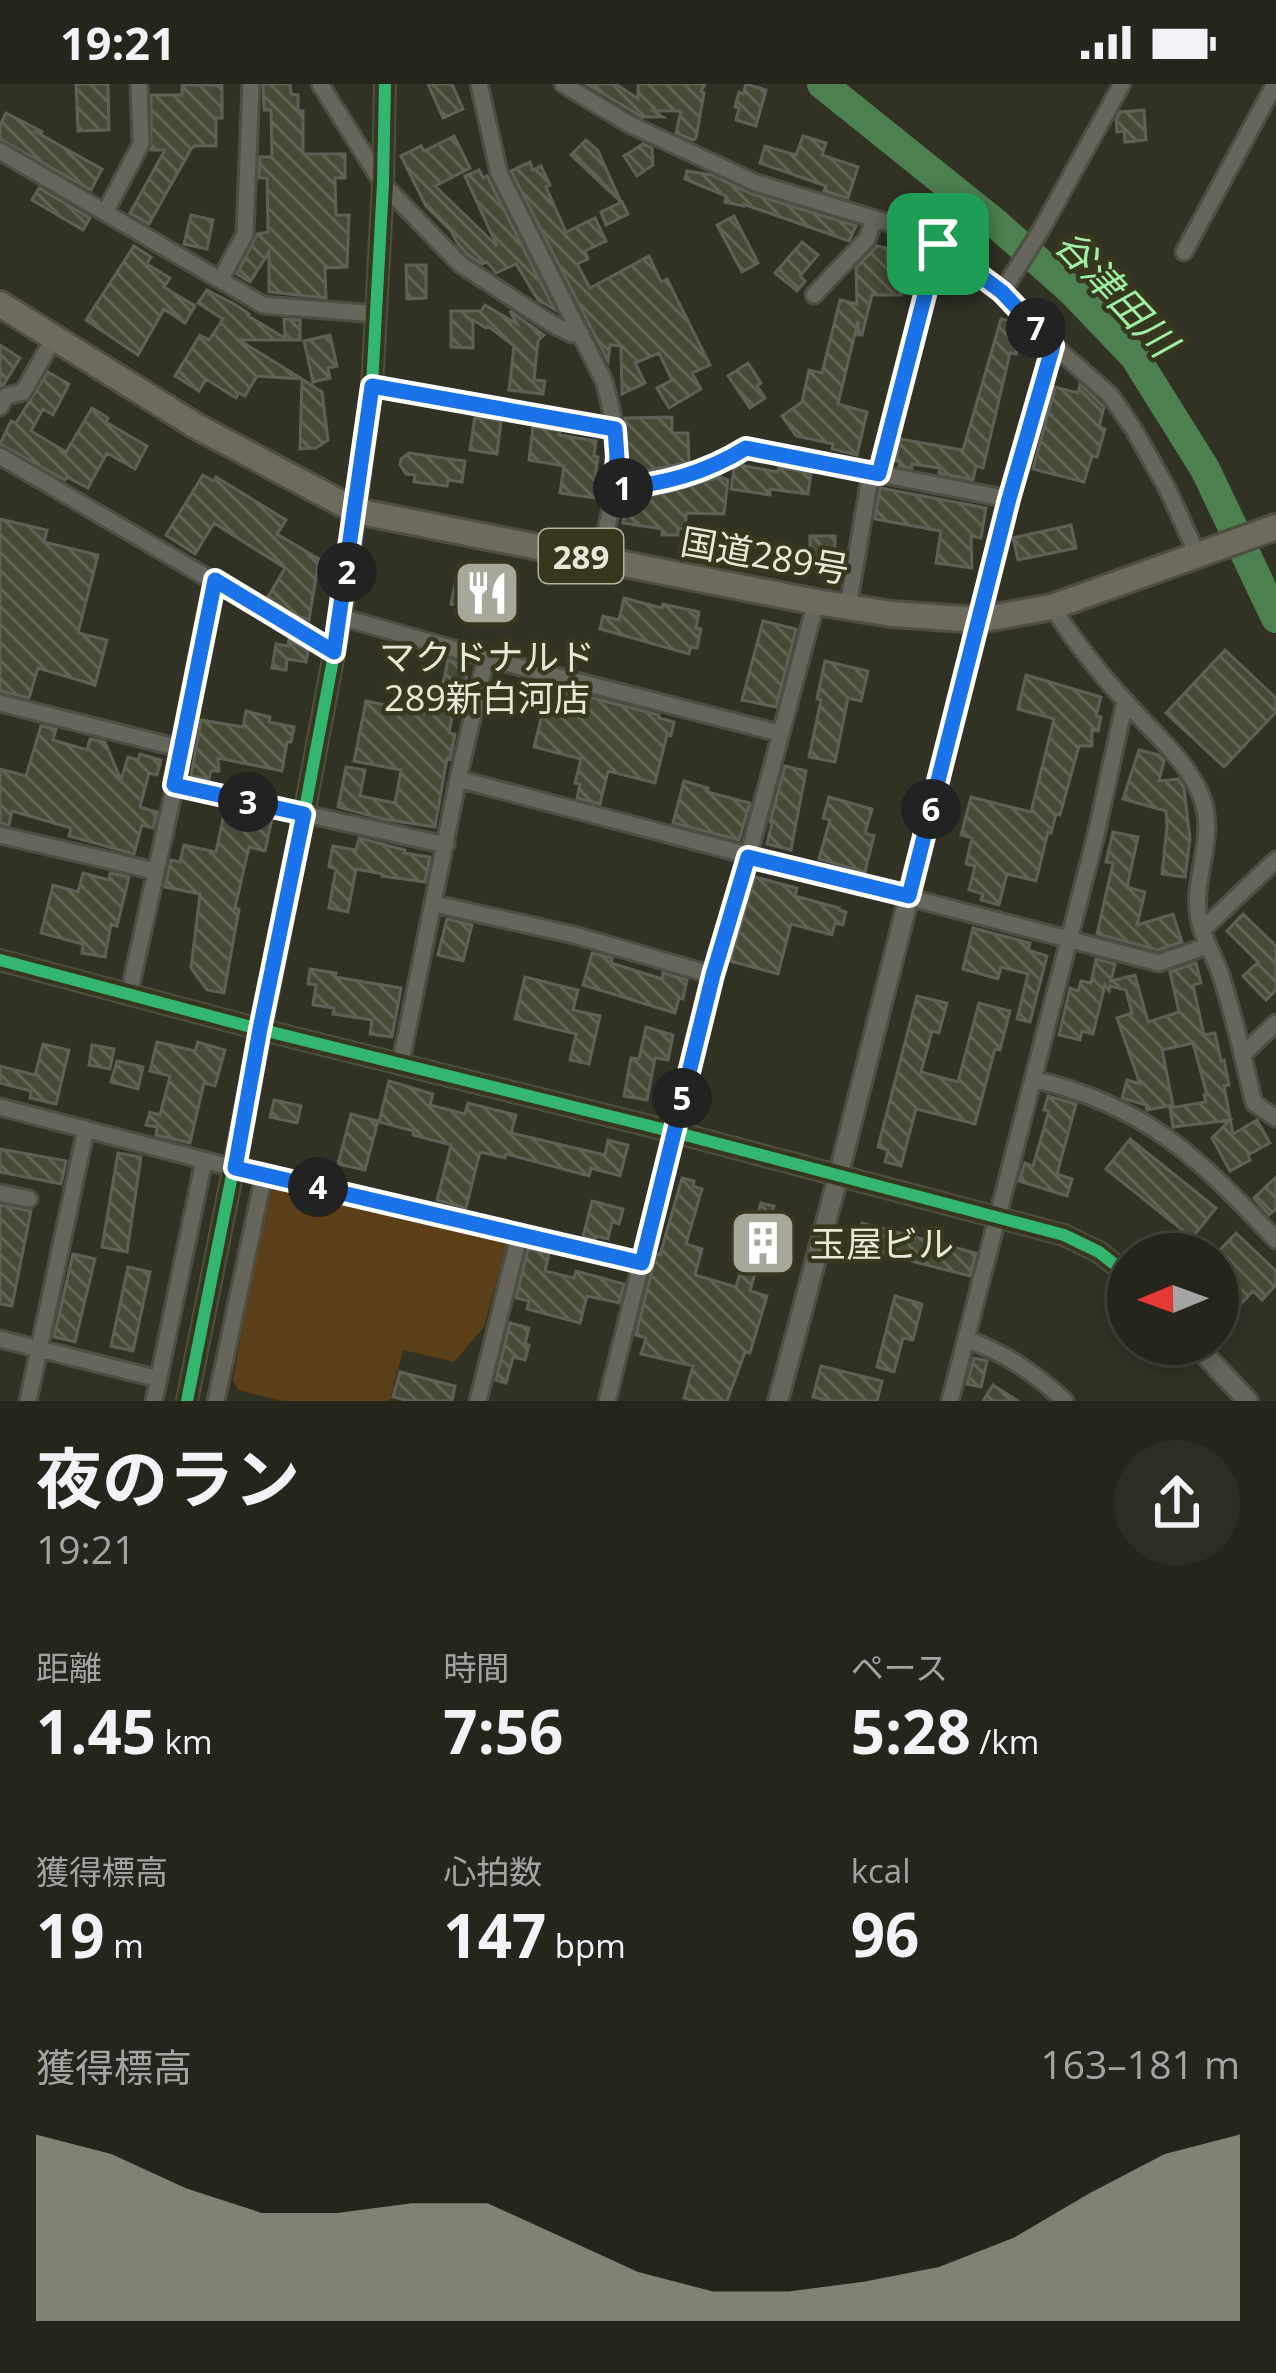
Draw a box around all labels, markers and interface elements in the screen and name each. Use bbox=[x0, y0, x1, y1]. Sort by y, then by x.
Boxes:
text: 19:21 bbox=[60, 12, 176, 73]
pin bbox=[887, 193, 989, 295]
icon: arrive bbox=[905, 211, 971, 277]
water label: 谷津田川 bbox=[1044, 217, 1192, 370]
pin: 7 bbox=[1006, 298, 1066, 358]
text: 7 bbox=[1027, 305, 1045, 350]
pin: 1 bbox=[593, 458, 653, 518]
text: 1 bbox=[614, 465, 632, 510]
street label: 国道289号 bbox=[677, 516, 853, 594]
road number: 289 bbox=[539, 529, 623, 583]
pin: 2 bbox=[317, 542, 377, 602]
text: 2 bbox=[338, 549, 356, 594]
restaurant icon: マクドナルド 289新白河店 bbox=[452, 558, 522, 628]
place label: マクドナルド 289新白河店 bbox=[379, 632, 595, 722]
pin: 3 bbox=[218, 772, 278, 832]
text: 3 bbox=[239, 779, 257, 824]
pin: 6 bbox=[901, 779, 961, 839]
text: 6 bbox=[922, 786, 940, 831]
pin: 5 bbox=[652, 1068, 712, 1128]
text: 5 bbox=[673, 1075, 691, 1120]
pin: 4 bbox=[288, 1157, 348, 1217]
text: 4 bbox=[309, 1164, 327, 1209]
building icon: 玉屋ビル bbox=[728, 1208, 798, 1278]
place label: 玉屋ビル bbox=[810, 1219, 954, 1268]
north arrow bbox=[1107, 1233, 1239, 1365]
map controls bbox=[1107, 1233, 1239, 1365]
text: 夜のラン bbox=[36, 1432, 300, 1522]
button: share bbox=[1114, 1440, 1240, 1566]
text: 19:21 bbox=[36, 1522, 135, 1575]
text: 距離 bbox=[36, 1645, 102, 1690]
text: 時間 bbox=[443, 1645, 509, 1690]
text: ペース bbox=[851, 1645, 948, 1690]
text: 1.45 bbox=[36, 1690, 156, 1772]
text: 7:56 bbox=[443, 1690, 563, 1772]
text: 5:28 bbox=[851, 1690, 971, 1772]
text: km bbox=[156, 1719, 213, 1764]
text: /km bbox=[971, 1719, 1039, 1764]
text: kcal bbox=[851, 1848, 910, 1893]
text: 獲得標高 bbox=[36, 1849, 168, 1894]
text: 心拍数 bbox=[443, 1849, 542, 1894]
text: 96 bbox=[851, 1893, 919, 1975]
text: 19 bbox=[36, 1894, 105, 1976]
text: 147 bbox=[443, 1894, 546, 1976]
text: m bbox=[105, 1923, 144, 1968]
text: bpm bbox=[546, 1923, 626, 1968]
text: 163–181 m bbox=[1040, 2037, 1240, 2090]
text: 獲得標高 bbox=[36, 2040, 192, 2093]

